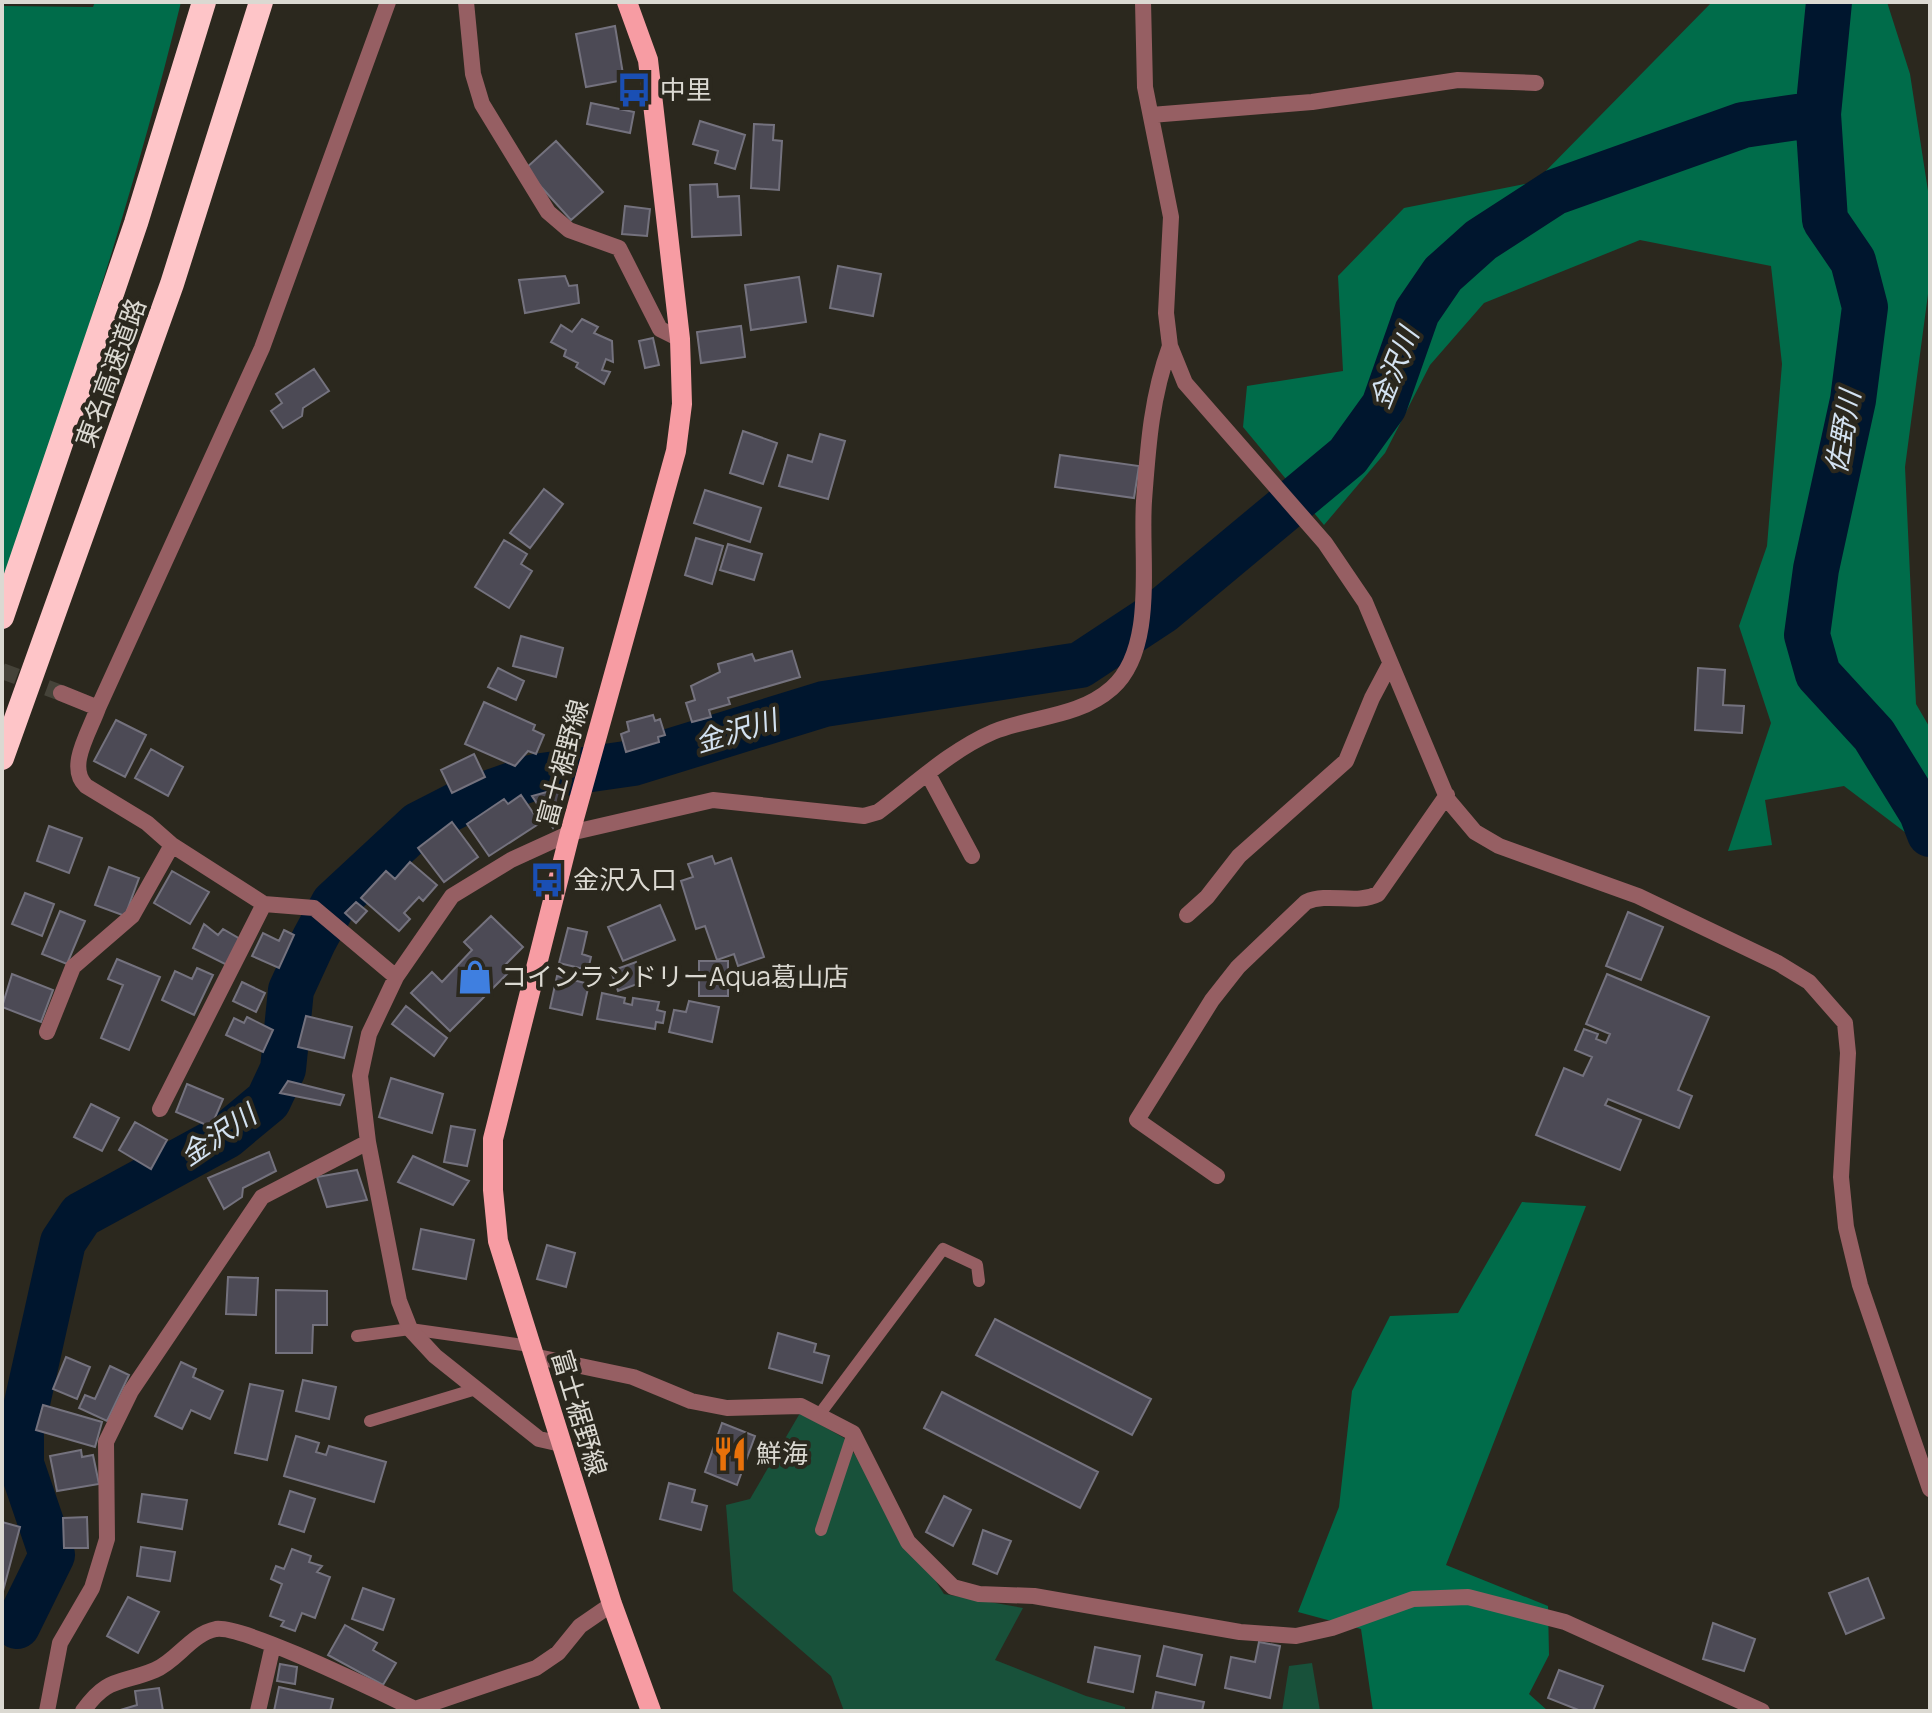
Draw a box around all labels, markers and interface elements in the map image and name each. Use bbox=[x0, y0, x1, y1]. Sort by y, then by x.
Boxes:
bus stop icon: 中里 bbox=[615, 71, 653, 109]
place label: 中里 bbox=[660, 71, 712, 107]
street label: 東名高速道路 bbox=[66, 293, 154, 452]
water label: 金沢川 bbox=[1360, 319, 1428, 414]
water label: 佐野川 bbox=[1816, 384, 1869, 476]
street label: 富士裾野線 bbox=[528, 695, 596, 830]
water label: 金沢川 bbox=[690, 699, 784, 760]
bus stop icon: 金沢入口 bbox=[528, 861, 566, 899]
place label: 金沢入口 bbox=[573, 861, 677, 897]
shop icon: コインランドリーAqua葛山店 bbox=[456, 958, 494, 996]
place label: コインランドリーAqua葛山店 bbox=[501, 958, 849, 994]
water label: 金沢川 bbox=[172, 1093, 265, 1173]
street label: 富士裾野線 bbox=[544, 1345, 616, 1480]
restaurant icon: 鮮海 bbox=[711, 1435, 749, 1473]
place label: 鮮海 bbox=[756, 1435, 808, 1471]

